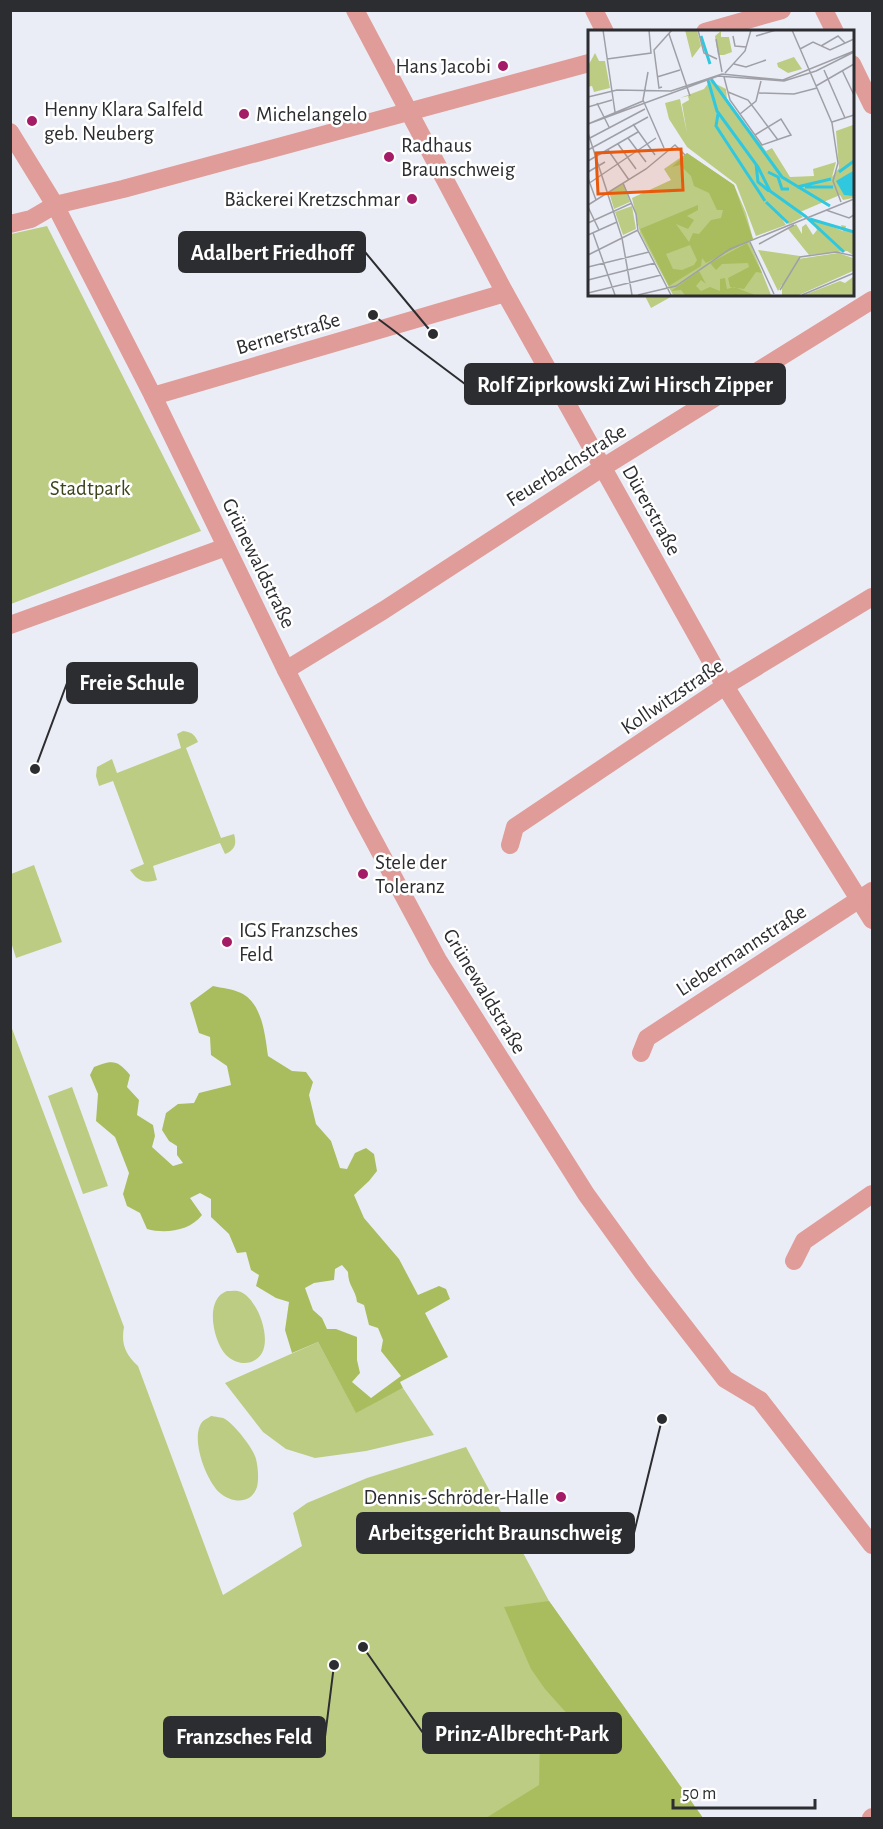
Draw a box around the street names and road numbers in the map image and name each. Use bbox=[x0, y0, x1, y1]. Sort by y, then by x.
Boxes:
street label: Bernerstraße bbox=[234, 309, 342, 358]
street label: Feuerbachstraße bbox=[503, 420, 630, 511]
street label: Dürerstraße bbox=[618, 462, 685, 559]
street label: Grünewaldstraße bbox=[218, 495, 299, 631]
street label: Kollwitzstraße bbox=[617, 655, 727, 738]
street label: Liebermannstraße bbox=[672, 901, 810, 1000]
street label: Grünewaldstraße bbox=[439, 925, 530, 1057]

